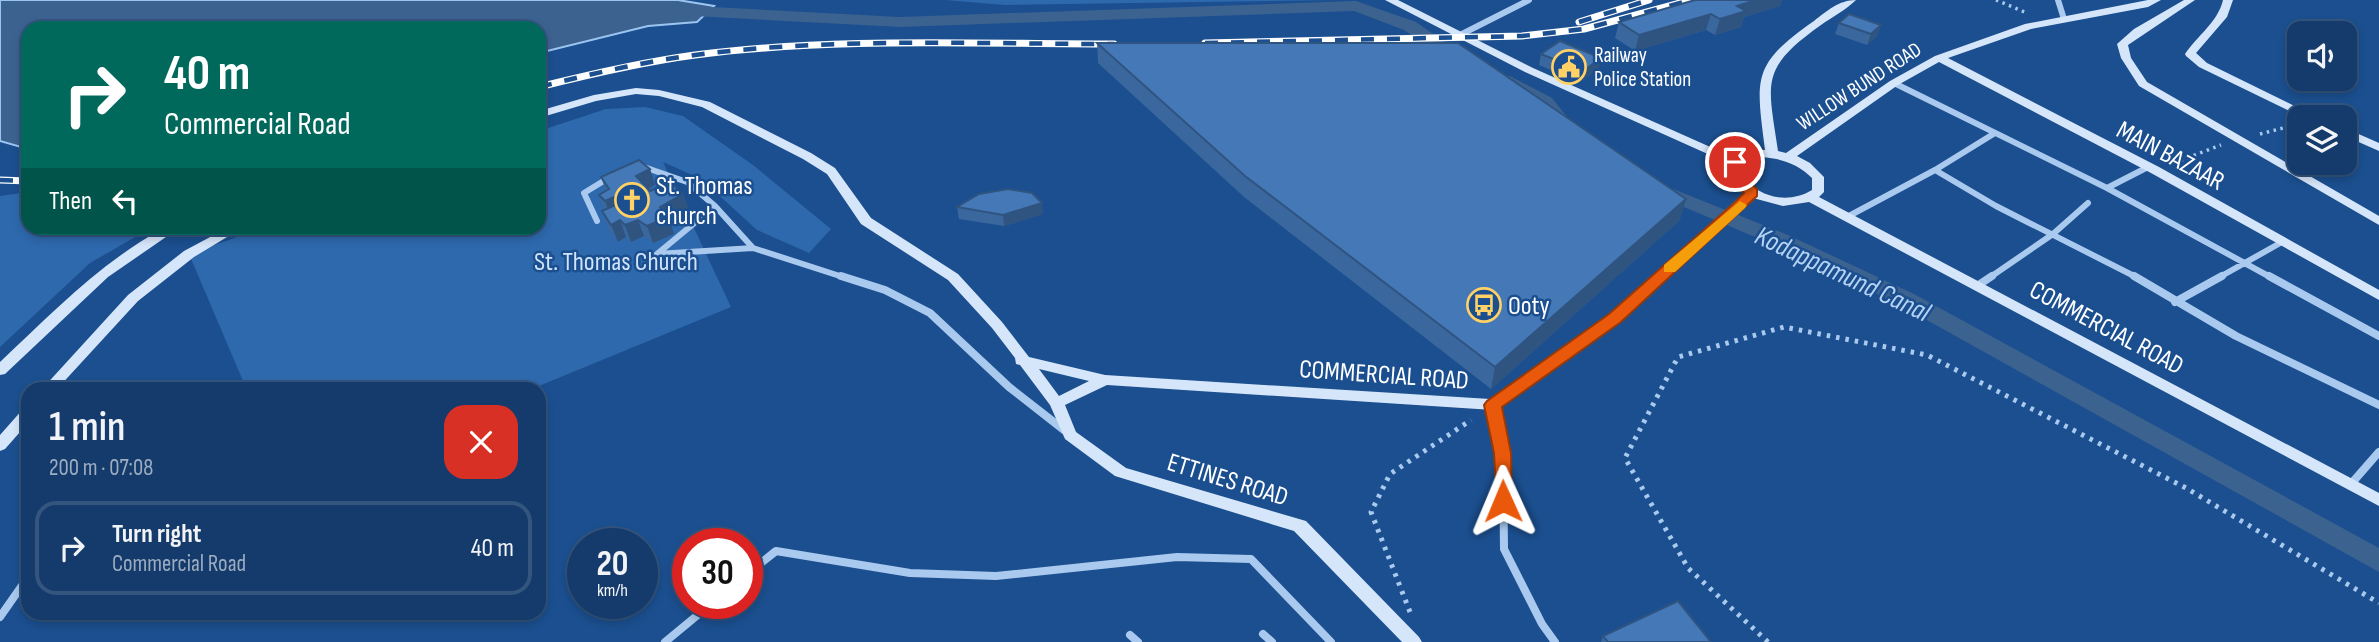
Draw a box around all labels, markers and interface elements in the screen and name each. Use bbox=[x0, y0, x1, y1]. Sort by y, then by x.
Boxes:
map controls bbox=[2287, 21, 2357, 175]
button: sound bbox=[2287, 21, 2357, 91]
street label: WILLOW BUND ROAD bbox=[1792, 37, 1926, 136]
place label: Railway Police Station bbox=[1594, 43, 1691, 92]
text: 40 m bbox=[164, 45, 250, 104]
public building icon: Railway Police Station bbox=[1550, 48, 1588, 86]
icon: right bbox=[49, 49, 140, 140]
text: Commercial Road bbox=[164, 105, 351, 144]
button: layers bbox=[2287, 105, 2357, 175]
street label: MAIN BAZAAR bbox=[2111, 115, 2230, 198]
pin bbox=[1705, 132, 1765, 192]
icon: arrive bbox=[1716, 143, 1754, 181]
place label: St. Thomas church bbox=[656, 171, 753, 232]
church icon: St. Thomas church bbox=[613, 181, 651, 219]
icon: left bbox=[106, 182, 144, 220]
text: Then bbox=[49, 186, 92, 217]
water label: Kodappamund Canal bbox=[1750, 219, 1936, 330]
park label: St. Thomas Church bbox=[534, 247, 698, 278]
street label: COMMERCIAL ROAD bbox=[2024, 275, 2189, 382]
bus stop icon: Ooty bbox=[1465, 286, 1503, 324]
place label: Ooty bbox=[1508, 291, 1550, 322]
street label: COMMERCIAL ROAD bbox=[1298, 354, 1470, 397]
text: 1 min bbox=[49, 402, 125, 453]
button: close bbox=[444, 405, 518, 479]
street label: ETTINES ROAD bbox=[1163, 447, 1292, 514]
text: 200 m · 07:08 bbox=[49, 454, 153, 482]
position arrow bbox=[1466, 464, 1540, 538]
text: Turn right bbox=[112, 519, 201, 550]
speed limit sign: 30 bbox=[672, 528, 763, 619]
icon: right bbox=[53, 529, 91, 567]
text: 40 m bbox=[471, 533, 514, 564]
text: 20 bbox=[597, 543, 629, 586]
text: Commercial Road bbox=[112, 550, 246, 578]
text: km/h bbox=[597, 580, 628, 601]

